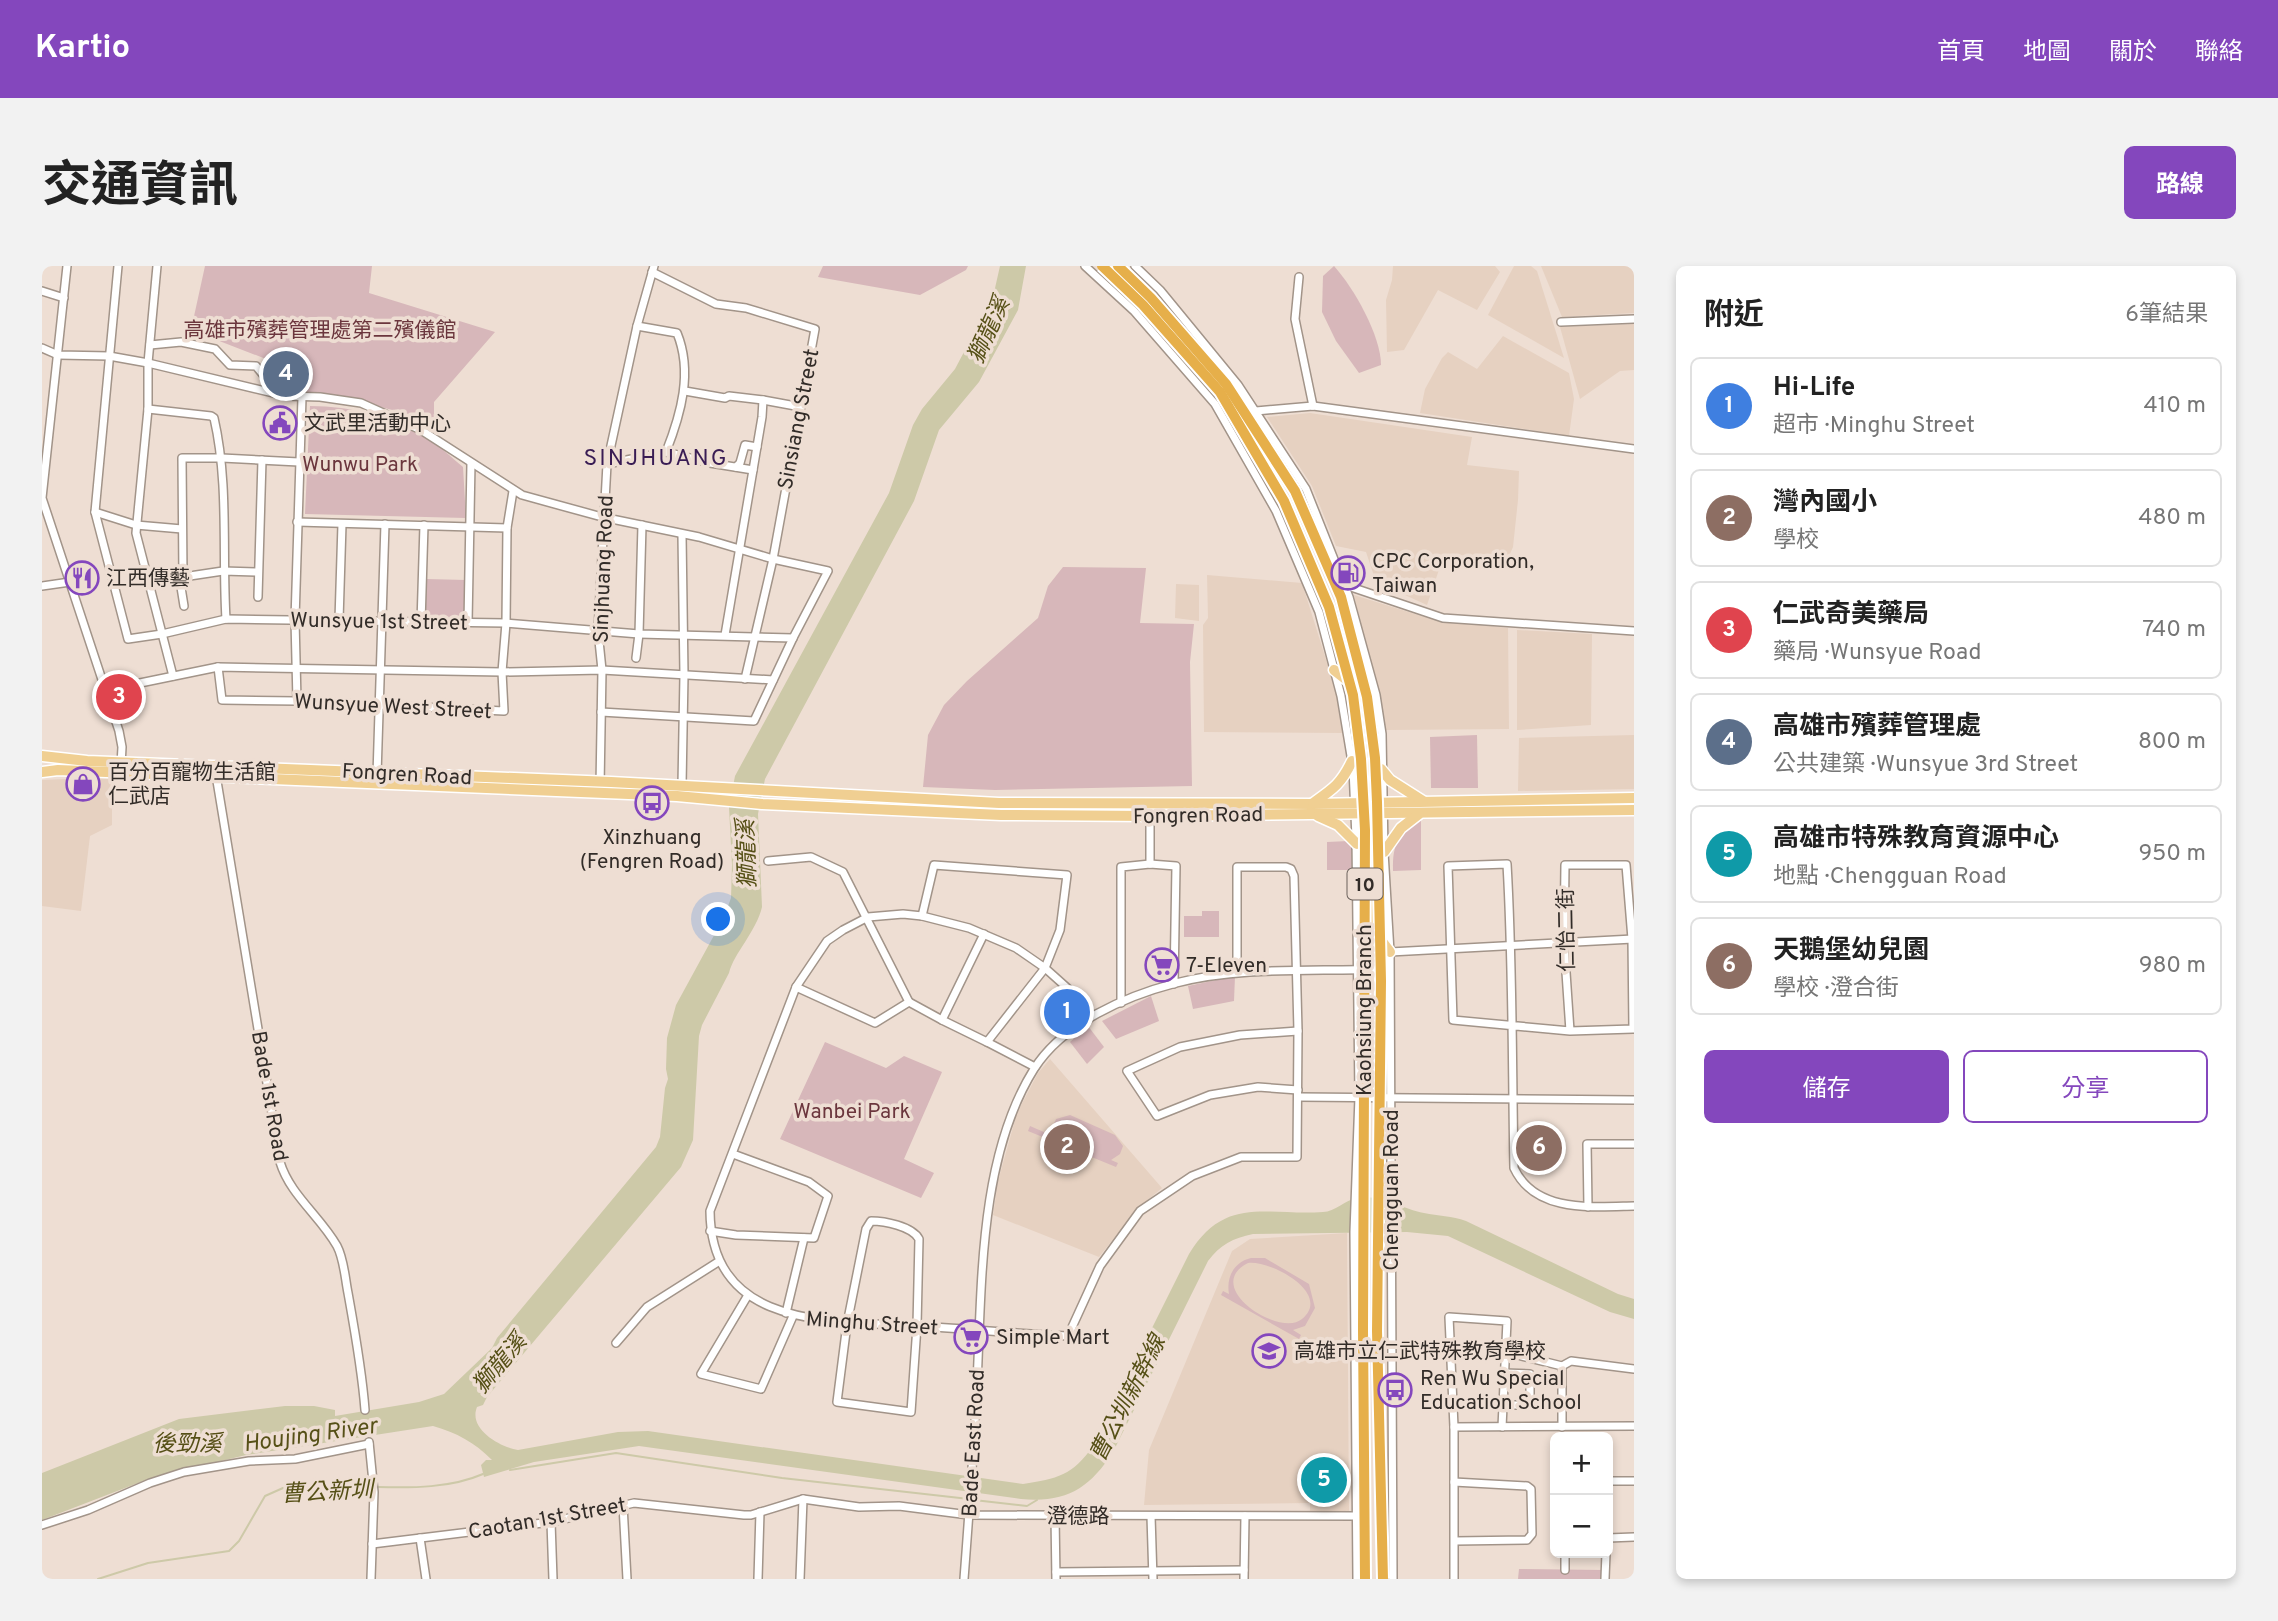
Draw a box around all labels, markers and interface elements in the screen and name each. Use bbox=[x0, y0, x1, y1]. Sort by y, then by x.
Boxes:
text: Kartio bbox=[35, 28, 130, 70]
text: 首頁 bbox=[1937, 38, 1985, 68]
text: 地圖 bbox=[2023, 38, 2071, 68]
text: 關於 bbox=[2109, 38, 2157, 68]
text: 聯絡 bbox=[2195, 38, 2243, 68]
button: 路線 bbox=[2124, 146, 2236, 219]
text: 交通資訊 bbox=[42, 158, 238, 220]
water label: 獅龍溪 bbox=[963, 291, 1019, 368]
text: 附近 bbox=[1704, 298, 1764, 335]
text: 6筆結果 bbox=[2125, 301, 2208, 330]
park label: 高雄市殯葬管理處第二殯儀館 bbox=[184, 318, 457, 345]
street label: Sinsiang Street bbox=[773, 347, 826, 492]
pin: 4 bbox=[263, 348, 309, 400]
text: Hi-Life bbox=[1773, 372, 1855, 405]
text: 1 bbox=[1724, 392, 1734, 421]
text: 410 m bbox=[2143, 392, 2206, 421]
public building icon: 文武里活動中心 bbox=[261, 404, 299, 442]
place label: 文武里活動中心 bbox=[304, 411, 451, 438]
text: 超市 · Minghu Street bbox=[1773, 412, 1975, 441]
district label: SINJHUANG bbox=[583, 445, 729, 474]
park label: Wunwu Park bbox=[302, 452, 418, 479]
text: 灣內國小 bbox=[1773, 487, 1877, 520]
street label: Sinjhuang Road bbox=[588, 494, 621, 644]
text: 2 bbox=[1722, 504, 1736, 533]
text: 480 m bbox=[2138, 504, 2206, 533]
text: 學校 bbox=[1773, 527, 1819, 556]
place label: CPC Corporation, Taiwan bbox=[1372, 549, 1534, 600]
fuel station icon: CPC Corporation, Taiwan bbox=[1329, 554, 1367, 592]
restaurant icon: 江西傳藝 bbox=[63, 559, 101, 597]
place label: 江西傳藝 bbox=[106, 566, 190, 593]
text: 仁武奇美藥局 bbox=[1773, 599, 1929, 632]
street label: Wunsyue 1st Street bbox=[290, 607, 468, 638]
text: 3 bbox=[1722, 616, 1736, 645]
text: 740 m bbox=[2142, 616, 2206, 645]
text: 藥局 · Wunsyue Road bbox=[1773, 639, 1981, 668]
pin: 3 bbox=[96, 671, 142, 723]
street label: Wunsyue West Street bbox=[293, 689, 493, 726]
text: 高雄市殯葬管理處 bbox=[1773, 711, 1981, 744]
text: 4 bbox=[1722, 728, 1736, 757]
text: 800 m bbox=[2138, 728, 2206, 757]
text: 公共建築 · Wunsyue 3rd Street bbox=[1773, 751, 2078, 780]
street label: Fongren Road bbox=[341, 759, 473, 792]
place label: 百分百寵物生活館 仁武店 bbox=[108, 760, 276, 811]
shop icon: 百分百寵物生活館 仁武店 bbox=[64, 765, 102, 803]
bus stop icon: Xinzhuang (Fengren Road) bbox=[633, 784, 671, 822]
street label: Fongren Road bbox=[1133, 802, 1263, 831]
water label: 獅龍溪 bbox=[733, 816, 764, 889]
text: 高雄市特殊教育資源中心 bbox=[1773, 823, 2059, 856]
place label: Xinzhuang (Fengren Road) bbox=[580, 825, 724, 876]
text: 5 bbox=[1722, 840, 1736, 869]
text: 950 m bbox=[2138, 840, 2206, 869]
text: 地點 · Chengguan Road bbox=[1773, 863, 2007, 892]
road number: 10 bbox=[1348, 869, 1382, 900]
street label: 仁怡二街 bbox=[1553, 888, 1582, 972]
your location bbox=[701, 902, 735, 936]
street label: Kaohsiung Branch bbox=[1352, 924, 1379, 1096]
text: 天鵝堡幼兒園 bbox=[1773, 935, 1929, 968]
supermarket icon: 7-Eleven bbox=[1143, 946, 1181, 984]
text: 6 bbox=[1722, 952, 1736, 981]
text: 980 m bbox=[2139, 952, 2206, 981]
place label: 7-Eleven bbox=[1186, 953, 1267, 980]
text: 學校 · 澄合街 bbox=[1773, 975, 1899, 1004]
pin: 1 bbox=[1044, 986, 1090, 1038]
street label: Bade 1st Road bbox=[244, 1029, 293, 1164]
button: 儲存 bbox=[1704, 1050, 1949, 1123]
button: 分享 bbox=[1963, 1050, 2208, 1123]
park label: Wanbei Park bbox=[793, 1099, 911, 1126]
street label: Chengguan Road bbox=[1379, 1109, 1406, 1271]
pin: 2 bbox=[1044, 1121, 1090, 1173]
pin: 6 bbox=[1516, 1122, 1562, 1174]
street label: Minghu Street bbox=[805, 1306, 939, 1343]
supermarket icon: Simple Mart bbox=[952, 1318, 990, 1356]
place label: Simple Mart bbox=[996, 1325, 1110, 1352]
water label: 獅龍溪 bbox=[468, 1327, 536, 1400]
water label: 曹公圳新幹線 bbox=[1085, 1328, 1175, 1467]
school or university icon: 高雄市立仁武特殊教育學校 bbox=[1250, 1332, 1288, 1370]
place label: 高雄市立仁武特殊教育學校 bbox=[1294, 1339, 1546, 1366]
place label: Ren Wu Special Education School bbox=[1420, 1366, 1582, 1417]
street label: Bade East Road bbox=[957, 1368, 992, 1518]
bus stop icon: Ren Wu Special Education School bbox=[1376, 1371, 1414, 1409]
water label: Houjing River bbox=[242, 1412, 381, 1460]
water label: 後勁溪 bbox=[153, 1431, 225, 1460]
map controls bbox=[1550, 1432, 1613, 1558]
button: + bbox=[1550, 1432, 1613, 1495]
pin: 5 bbox=[1301, 1454, 1347, 1506]
water label: 曹公新圳 bbox=[280, 1476, 377, 1510]
street label: Caotan 1st Street bbox=[466, 1492, 628, 1547]
button: − bbox=[1550, 1495, 1613, 1558]
street label: 澄德路 bbox=[1047, 1504, 1110, 1531]

